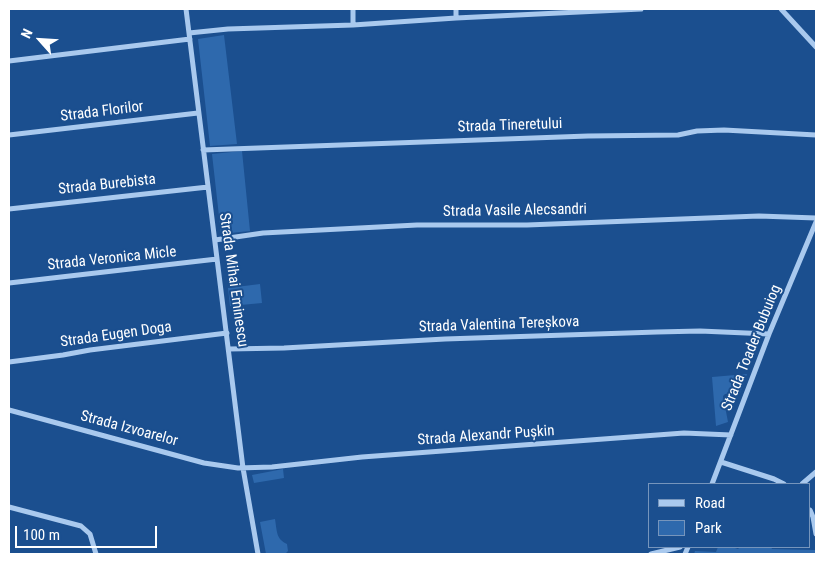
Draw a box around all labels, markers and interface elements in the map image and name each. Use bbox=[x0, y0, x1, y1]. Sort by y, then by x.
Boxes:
north arrow bbox=[15, 15, 65, 65]
text: N bbox=[17, 26, 36, 41]
street label: Strada Florilor bbox=[59, 98, 145, 126]
street label: Strada Tineretului bbox=[457, 115, 563, 137]
street label: Strada Burebista bbox=[57, 171, 157, 199]
street label: Strada Vasile Alecsandri bbox=[443, 201, 587, 221]
street label: Strada Mihai Eminescu bbox=[215, 212, 251, 348]
street label: Strada Veronica Micle bbox=[47, 243, 177, 275]
street label: Strada Toader Bubuiog bbox=[718, 282, 786, 414]
street label: Strada Valentina Tereșkova bbox=[418, 313, 580, 337]
street label: Strada Eugen Doga bbox=[59, 318, 173, 352]
street label: Strada Izvoarelor bbox=[78, 407, 180, 451]
street label: Strada Alexandr Pușkin bbox=[417, 422, 555, 450]
legend bbox=[648, 483, 810, 548]
text: Road bbox=[695, 494, 725, 512]
scale bar bbox=[18, 516, 160, 548]
text: Park bbox=[695, 519, 722, 537]
text: 100 m bbox=[23, 526, 60, 544]

